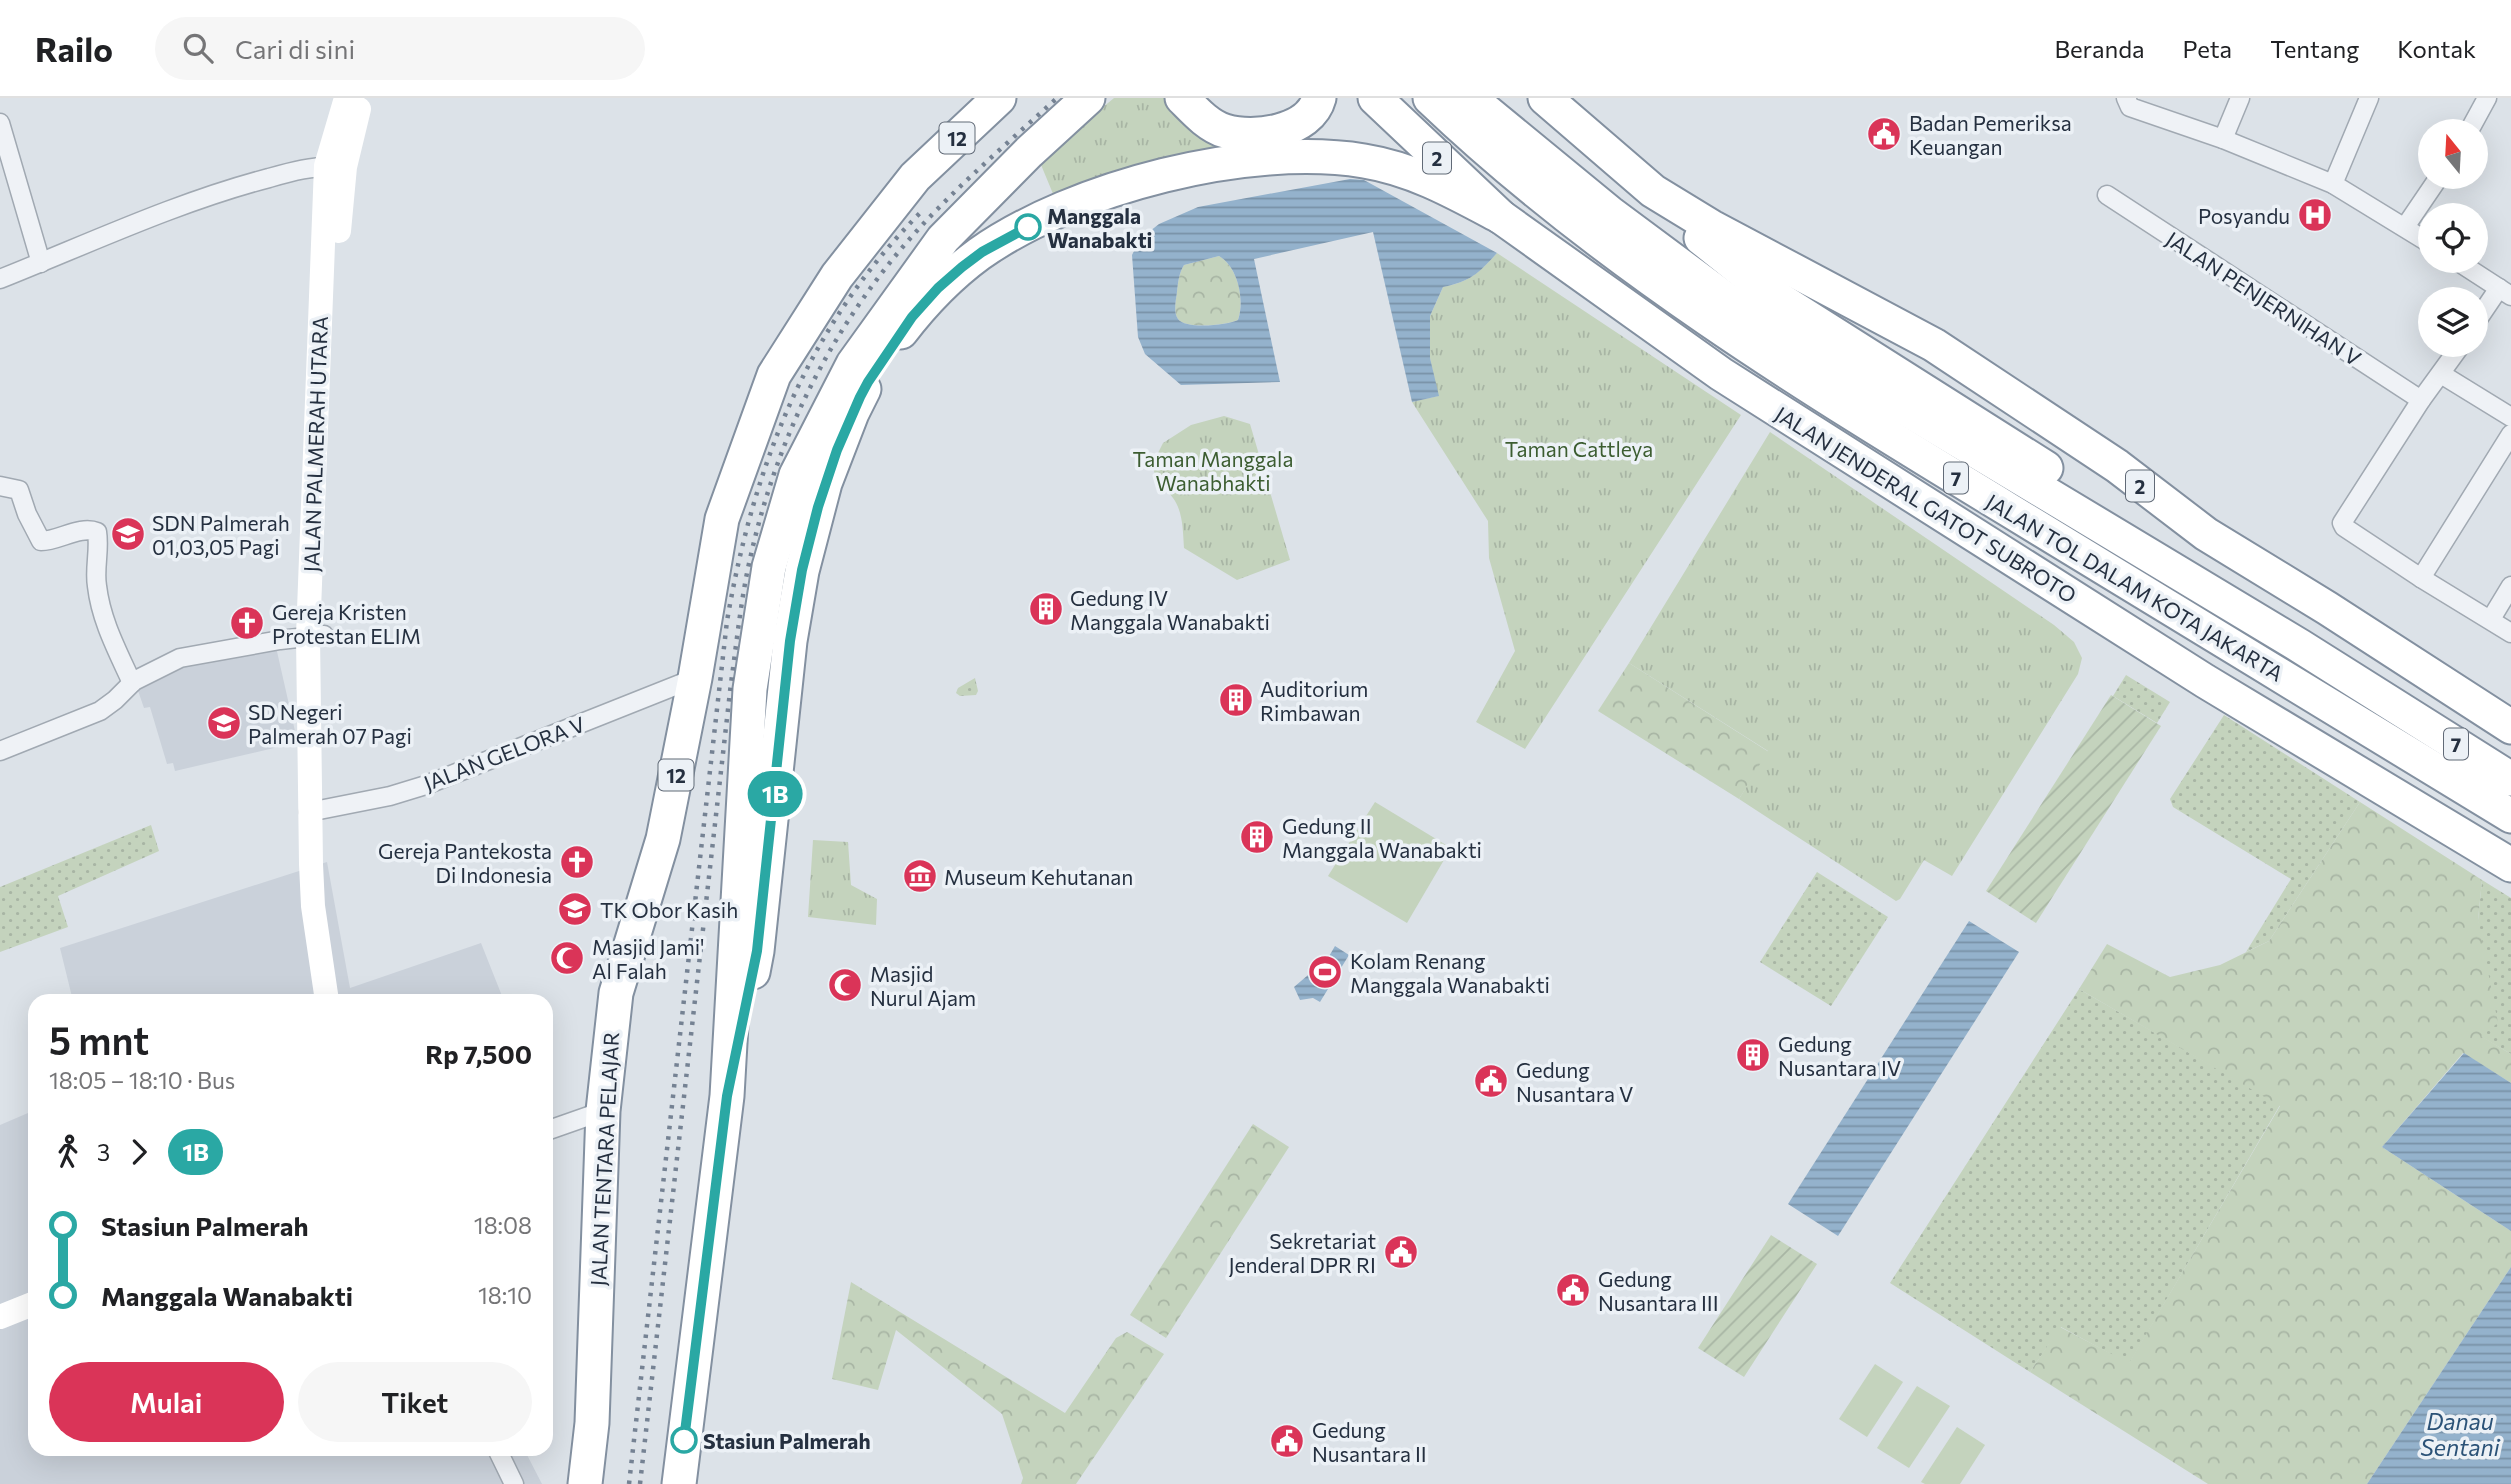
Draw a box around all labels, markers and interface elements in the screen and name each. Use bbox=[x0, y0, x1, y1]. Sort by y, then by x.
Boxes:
search box bbox=[155, 17, 645, 80]
text: Railo bbox=[35, 28, 113, 69]
icon: search bbox=[179, 29, 217, 67]
text: Cari di sini bbox=[235, 33, 355, 64]
text: Beranda bbox=[2054, 34, 2145, 63]
text: Peta bbox=[2183, 34, 2232, 63]
text: Tentang bbox=[2270, 34, 2359, 63]
text: Kontak bbox=[2397, 34, 2476, 63]
place label: Badan Pemeriksa Keuangan bbox=[1909, 110, 2072, 159]
public building icon: Badan Pemeriksa Keuangan bbox=[1865, 115, 1903, 153]
north arrow bbox=[2418, 119, 2488, 189]
map controls bbox=[2418, 119, 2488, 357]
road number: 12 bbox=[940, 122, 974, 154]
road number: 2 bbox=[1423, 142, 1451, 174]
hospital icon: Posyandu bbox=[2296, 196, 2334, 234]
place label: Manggala Wanabakti bbox=[1047, 203, 1152, 252]
place label: Posyandu bbox=[2198, 203, 2290, 228]
button: locate bbox=[2418, 203, 2488, 273]
marker: Manggala Wanabakti bbox=[1015, 214, 1041, 240]
street label: JALAN PENJERNIHAN V bbox=[2162, 226, 2366, 370]
button: layers bbox=[2418, 287, 2488, 357]
street label: JALAN PALMERAH UTARA bbox=[298, 315, 332, 573]
street label: JALAN JENDERAL GATOT SUBROTO bbox=[1771, 401, 2081, 607]
park label: Taman Cattleya bbox=[1505, 436, 1653, 461]
park label: Taman Manggala Wanabhakti bbox=[1133, 446, 1293, 495]
road number: 7 bbox=[1944, 462, 1968, 494]
road number: 2 bbox=[2126, 470, 2154, 502]
street label: JALAN TOL DALAM KOTA JAKARTA bbox=[1982, 488, 2288, 686]
place label: SDN Palmerah 01,03,05 Pagi bbox=[152, 510, 290, 559]
school or university icon: SDN Palmerah 01,03,05 Pagi bbox=[109, 515, 147, 553]
place label: Gedung IV Manggala Wanabakti bbox=[1070, 585, 1270, 634]
building icon: Gedung IV Manggala Wanabakti bbox=[1027, 590, 1065, 628]
place label: Gereja Kristen Protestan ELIM bbox=[272, 599, 421, 648]
church icon: Gereja Kristen Protestan ELIM bbox=[228, 604, 266, 642]
place label: Auditorium Rimbawan bbox=[1260, 676, 1368, 725]
building icon: Auditorium Rimbawan bbox=[1217, 681, 1255, 719]
place label: SD Negeri Palmerah 07 Pagi bbox=[248, 699, 412, 748]
school or university icon: SD Negeri Palmerah 07 Pagi bbox=[205, 704, 243, 742]
street label: JALAN GELORA V bbox=[420, 711, 588, 795]
road number: 7 bbox=[2444, 729, 2468, 760]
road number: 12 bbox=[658, 760, 694, 790]
line badge: 1B bbox=[744, 771, 806, 817]
text: 1B bbox=[762, 779, 788, 808]
place label: Gedung II Manggala Wanabakti bbox=[1282, 813, 1482, 862]
building icon: Gedung II Manggala Wanabakti bbox=[1238, 818, 1276, 856]
place label: Gereja Pantekosta Di Indonesia bbox=[378, 838, 552, 887]
church icon: Gereja Pantekosta Di Indonesia bbox=[558, 843, 596, 881]
museum icon: Museum Kehutanan bbox=[901, 857, 939, 895]
place label: Museum Kehutanan bbox=[944, 864, 1133, 889]
school or university icon: TK Obor Kasih bbox=[556, 890, 594, 928]
place label: TK Obor Kasih bbox=[600, 897, 738, 922]
place label: Masjid Jami' Al Falah bbox=[592, 934, 704, 983]
mosque icon: Masjid Jami' Al Falah bbox=[548, 939, 586, 977]
place label: Kolam Renang Manggala Wanabakti bbox=[1350, 948, 1550, 997]
sports icon: Kolam Renang Manggala Wanabakti bbox=[1306, 953, 1344, 991]
place label: Masjid Nurul Ajam bbox=[870, 961, 976, 1010]
mosque icon: Masjid Nurul Ajam bbox=[826, 966, 864, 1004]
text: 5 mnt bbox=[49, 1016, 149, 1063]
street label: JALAN TENTARA PELAJAR bbox=[585, 1031, 623, 1287]
place label: Gedung Nusantara IV bbox=[1778, 1031, 1901, 1080]
building icon: Gedung Nusantara IV bbox=[1734, 1036, 1772, 1074]
text: Rp 7,500 bbox=[425, 1038, 532, 1069]
place label: Gedung Nusantara V bbox=[1516, 1057, 1633, 1106]
public building icon: Gedung Nusantara V bbox=[1472, 1062, 1510, 1100]
text: 18:05 – 18:10 · Bus bbox=[49, 1066, 235, 1094]
icon: walk bbox=[49, 1133, 87, 1171]
icon: forward bbox=[120, 1133, 158, 1171]
text: 1B bbox=[182, 1137, 209, 1166]
text: 3 bbox=[97, 1138, 110, 1166]
text: Stasiun Palmerah bbox=[101, 1210, 308, 1241]
text: 18:08 bbox=[474, 1211, 532, 1239]
place label: Sekretariat Jenderal DPR RI bbox=[1228, 1228, 1376, 1277]
public building icon: Sekretariat Jenderal DPR RI bbox=[1382, 1233, 1420, 1271]
place label: Gedung Nusantara III bbox=[1598, 1266, 1719, 1315]
public building icon: Gedung Nusantara III bbox=[1554, 1271, 1592, 1309]
text: Manggala Wanabakti bbox=[101, 1280, 353, 1311]
text: 18:10 bbox=[478, 1281, 532, 1309]
button: Mulai bbox=[49, 1362, 284, 1442]
button: Tiket bbox=[298, 1362, 532, 1442]
water label: Danau Sentani bbox=[2420, 1407, 2501, 1461]
place label: Gedung Nusantara II bbox=[1312, 1417, 1427, 1466]
public building icon: Gedung Nusantara II bbox=[1268, 1422, 1306, 1460]
marker: Stasiun Palmerah bbox=[671, 1427, 697, 1453]
place label: Stasiun Palmerah bbox=[703, 1428, 871, 1453]

